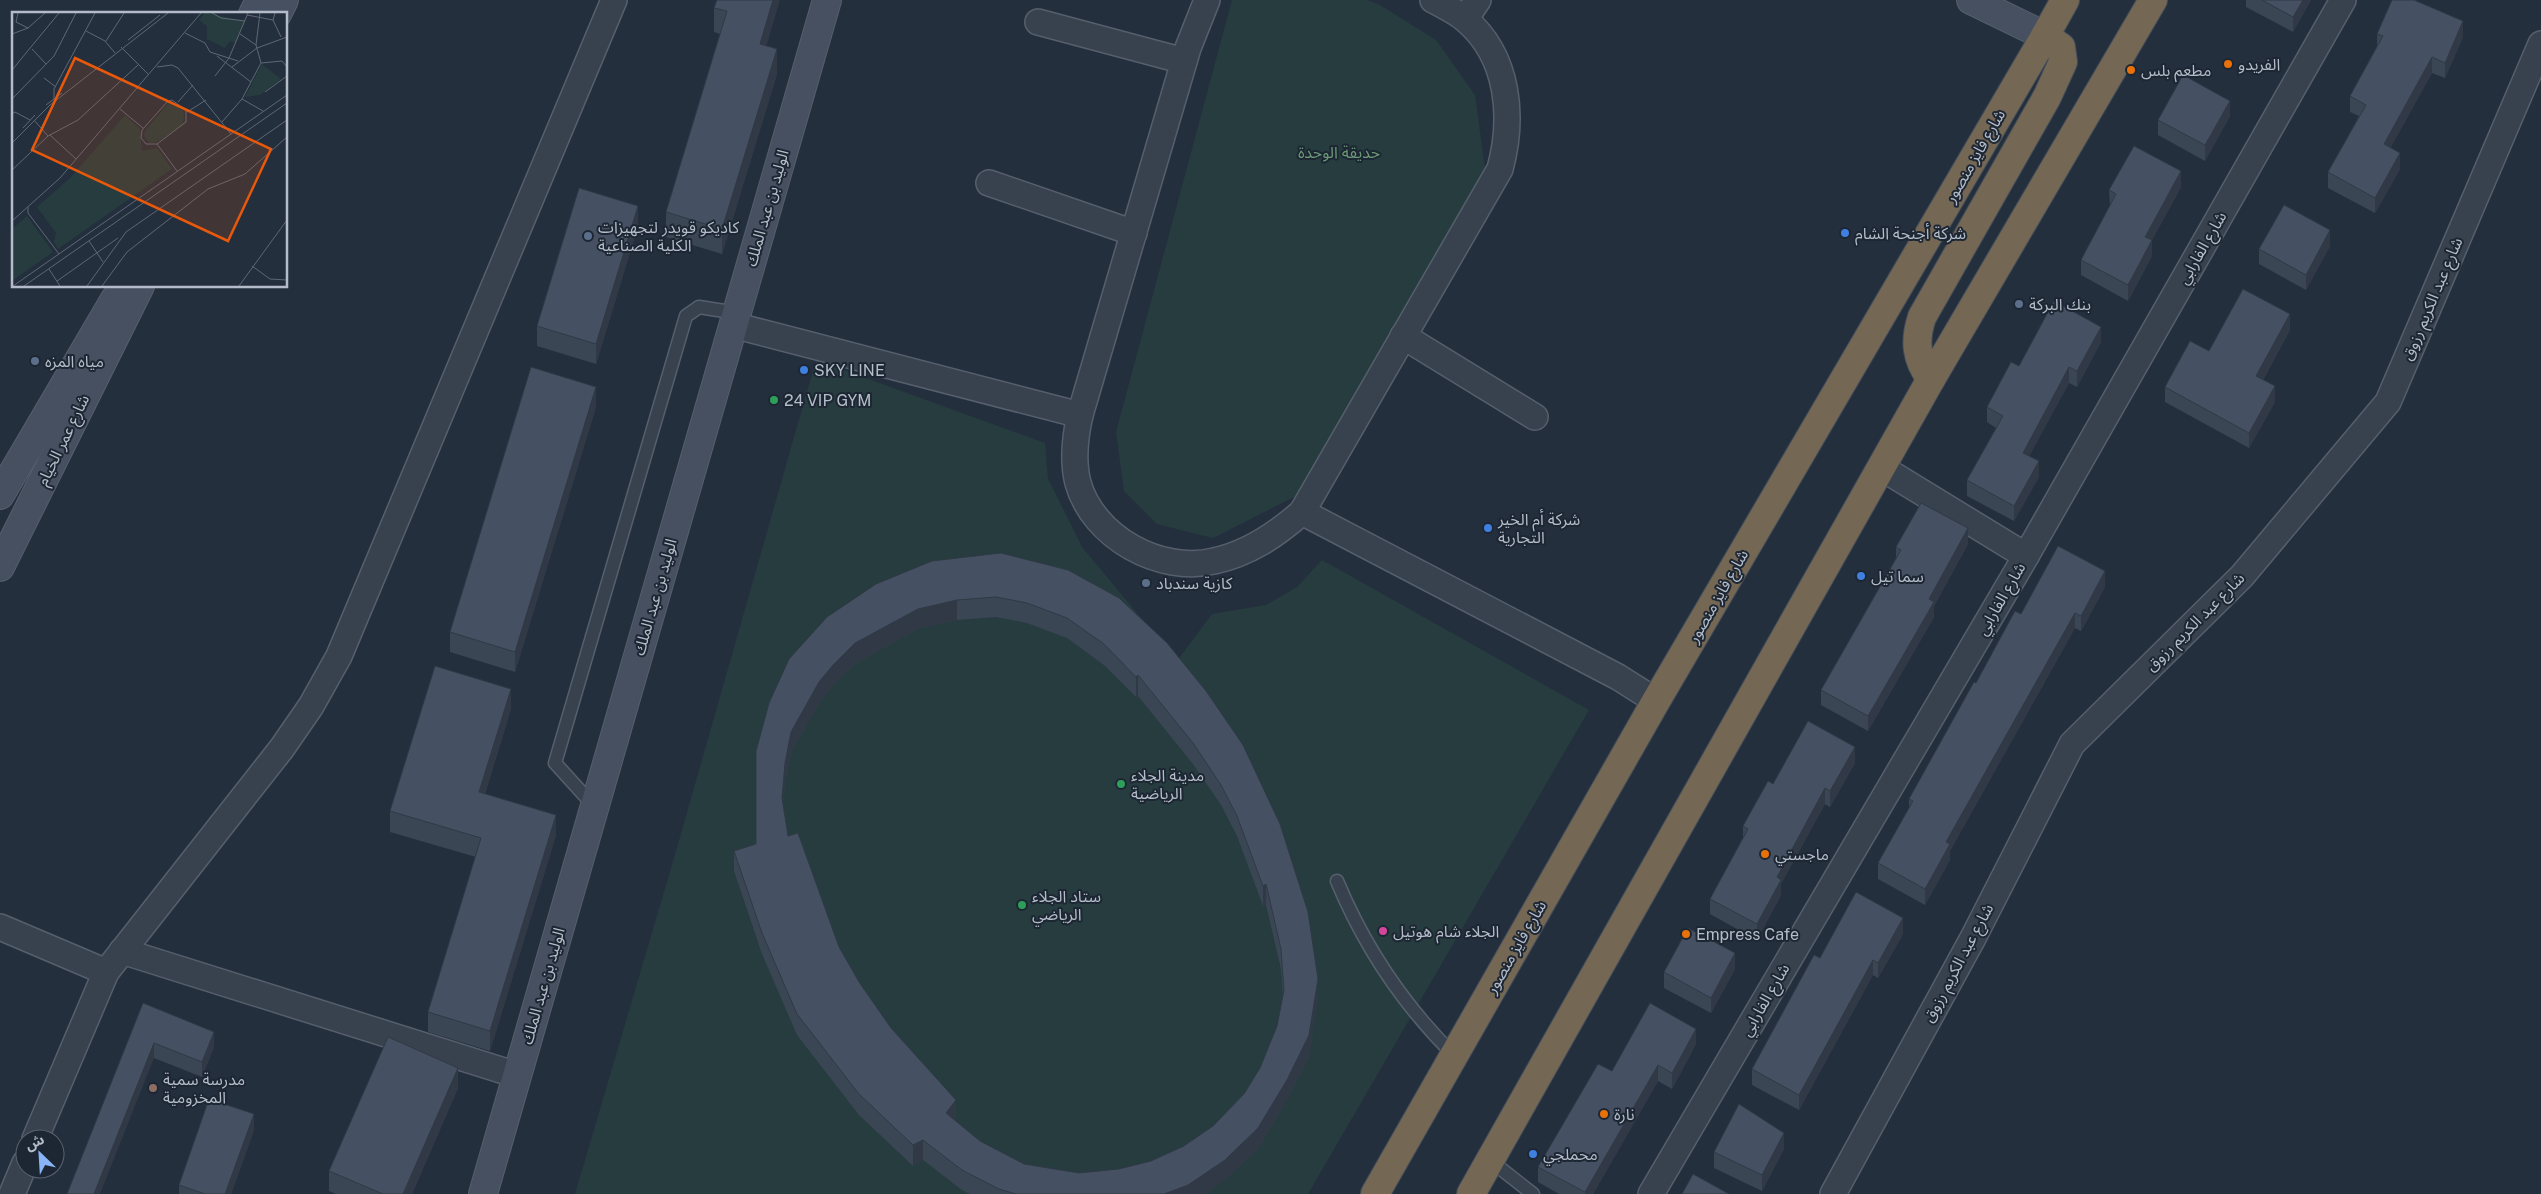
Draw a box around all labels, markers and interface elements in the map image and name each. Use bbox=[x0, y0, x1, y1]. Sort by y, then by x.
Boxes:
inset map bbox=[12, 12, 288, 288]
place label: الفريدو bbox=[2238, 55, 2280, 74]
marker: الفريدو bbox=[2222, 58, 2234, 70]
place label: مطعم بلس bbox=[2141, 61, 2211, 83]
marker: مطعم بلس bbox=[2125, 64, 2137, 76]
street label: شارع فايز منصور bbox=[1940, 106, 2012, 208]
park label: حديقة الوحدة bbox=[1298, 143, 1380, 162]
street label: الوليد بن عبد الملك bbox=[741, 147, 793, 269]
street label: شارع الفارابي bbox=[2174, 208, 2233, 289]
place label: كاديكو قويدر لتجهيزات الكلية الصناعية bbox=[598, 218, 739, 255]
place label: شركة أجنحة الشام bbox=[1855, 223, 1966, 246]
marker: شركة أجنحة الشام bbox=[1839, 227, 1851, 239]
marker: كاديكو قويدر لتجهيزات الكلية الصناعية bbox=[582, 230, 594, 242]
street label: شارع عبد الكريم رزوق bbox=[2397, 235, 2469, 365]
place label: بنك البركة bbox=[2029, 295, 2091, 314]
marker: بنك البركة bbox=[2013, 298, 2025, 310]
place label: مياه المزه bbox=[45, 352, 104, 371]
marker: مياه المزه bbox=[29, 355, 41, 367]
place label: SKY LINE bbox=[814, 361, 885, 380]
marker: SKY LINE bbox=[798, 364, 810, 376]
street label: شارع عمر الخيام bbox=[33, 391, 96, 490]
place label: 24 VIP GYM bbox=[784, 391, 871, 410]
marker: 24 VIP GYM bbox=[768, 394, 780, 406]
place label: شركة أم الخير التجارية bbox=[1497, 509, 1580, 547]
marker: شركة أم الخير التجارية bbox=[1482, 522, 1494, 534]
street label: الوليد بن عبد الملك bbox=[629, 536, 681, 658]
street label: شارع فايز منصور bbox=[1683, 546, 1755, 648]
street label: شارع الفارابي bbox=[1973, 559, 2032, 640]
place label: سما تيل bbox=[1871, 567, 1924, 586]
street label: شارع عبد الكريم رزوق bbox=[2142, 569, 2250, 677]
marker: سما تيل bbox=[1855, 570, 1867, 582]
place label: كازية سندباد bbox=[1156, 574, 1233, 593]
marker: كازية سندباد bbox=[1140, 577, 1152, 589]
place label: مدينة الجلاء الرياضية bbox=[1131, 766, 1204, 803]
marker: مدينة الجلاء الرياضية bbox=[1115, 778, 1127, 790]
place label: ماجستي bbox=[1775, 845, 1829, 866]
marker: ماجستي bbox=[1759, 848, 1771, 860]
place label: ستاد الجلاء الرياضي bbox=[1032, 887, 1101, 926]
street label: شارع فايز منصور bbox=[1481, 897, 1553, 999]
marker: ستاد الجلاء الرياضي bbox=[1016, 899, 1028, 911]
street label: شارع عبد الكريم رزوق bbox=[1919, 900, 2000, 1027]
place label: الجلاء شام هوتيل bbox=[1393, 922, 1499, 944]
street label: الوليد بن عبد الملك bbox=[517, 925, 569, 1047]
marker: الجلاء شام هوتيل bbox=[1377, 925, 1389, 937]
place label: Empress Cafe bbox=[1696, 925, 1799, 944]
marker: Empress Cafe bbox=[1680, 928, 1692, 940]
street label: شارع الفارابي bbox=[1737, 960, 1796, 1041]
place label: مدرسة سمية المخزومية bbox=[163, 1070, 245, 1107]
marker: مدرسة سمية المخزومية bbox=[147, 1082, 159, 1094]
place label: نارة bbox=[1614, 1105, 1635, 1124]
marker: نارة bbox=[1598, 1108, 1610, 1120]
north arrow bbox=[15, 1129, 65, 1179]
text: ش bbox=[22, 1131, 47, 1154]
place label: محملجي bbox=[1543, 1145, 1598, 1166]
marker: محملجي bbox=[1527, 1148, 1539, 1160]

